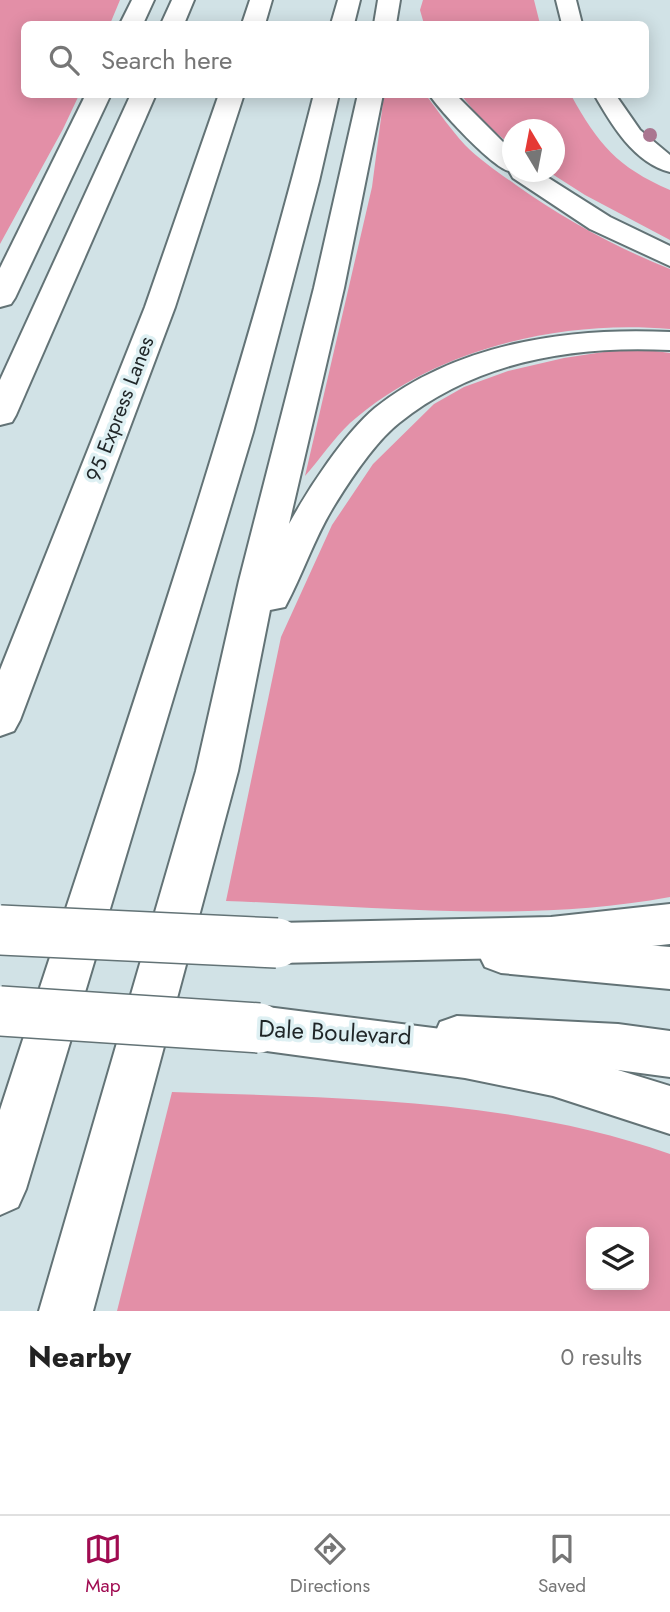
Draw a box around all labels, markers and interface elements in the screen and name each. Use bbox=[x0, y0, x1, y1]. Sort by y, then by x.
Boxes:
search box bbox=[21, 21, 649, 98]
icon: search bbox=[45, 41, 83, 79]
text: Search here bbox=[101, 41, 233, 79]
north arrow bbox=[502, 119, 565, 182]
street label: 95 Express Lanes bbox=[79, 332, 161, 486]
street label: Dale Boulevard bbox=[257, 1011, 413, 1053]
map controls bbox=[586, 1227, 649, 1290]
button: layers bbox=[586, 1227, 649, 1290]
text: Nearby bbox=[28, 1335, 131, 1378]
text: 0 results bbox=[560, 1340, 642, 1374]
tab: Map bbox=[84, 1530, 122, 1599]
tab: Directions bbox=[290, 1530, 370, 1599]
tab: Saved bbox=[538, 1530, 586, 1599]

